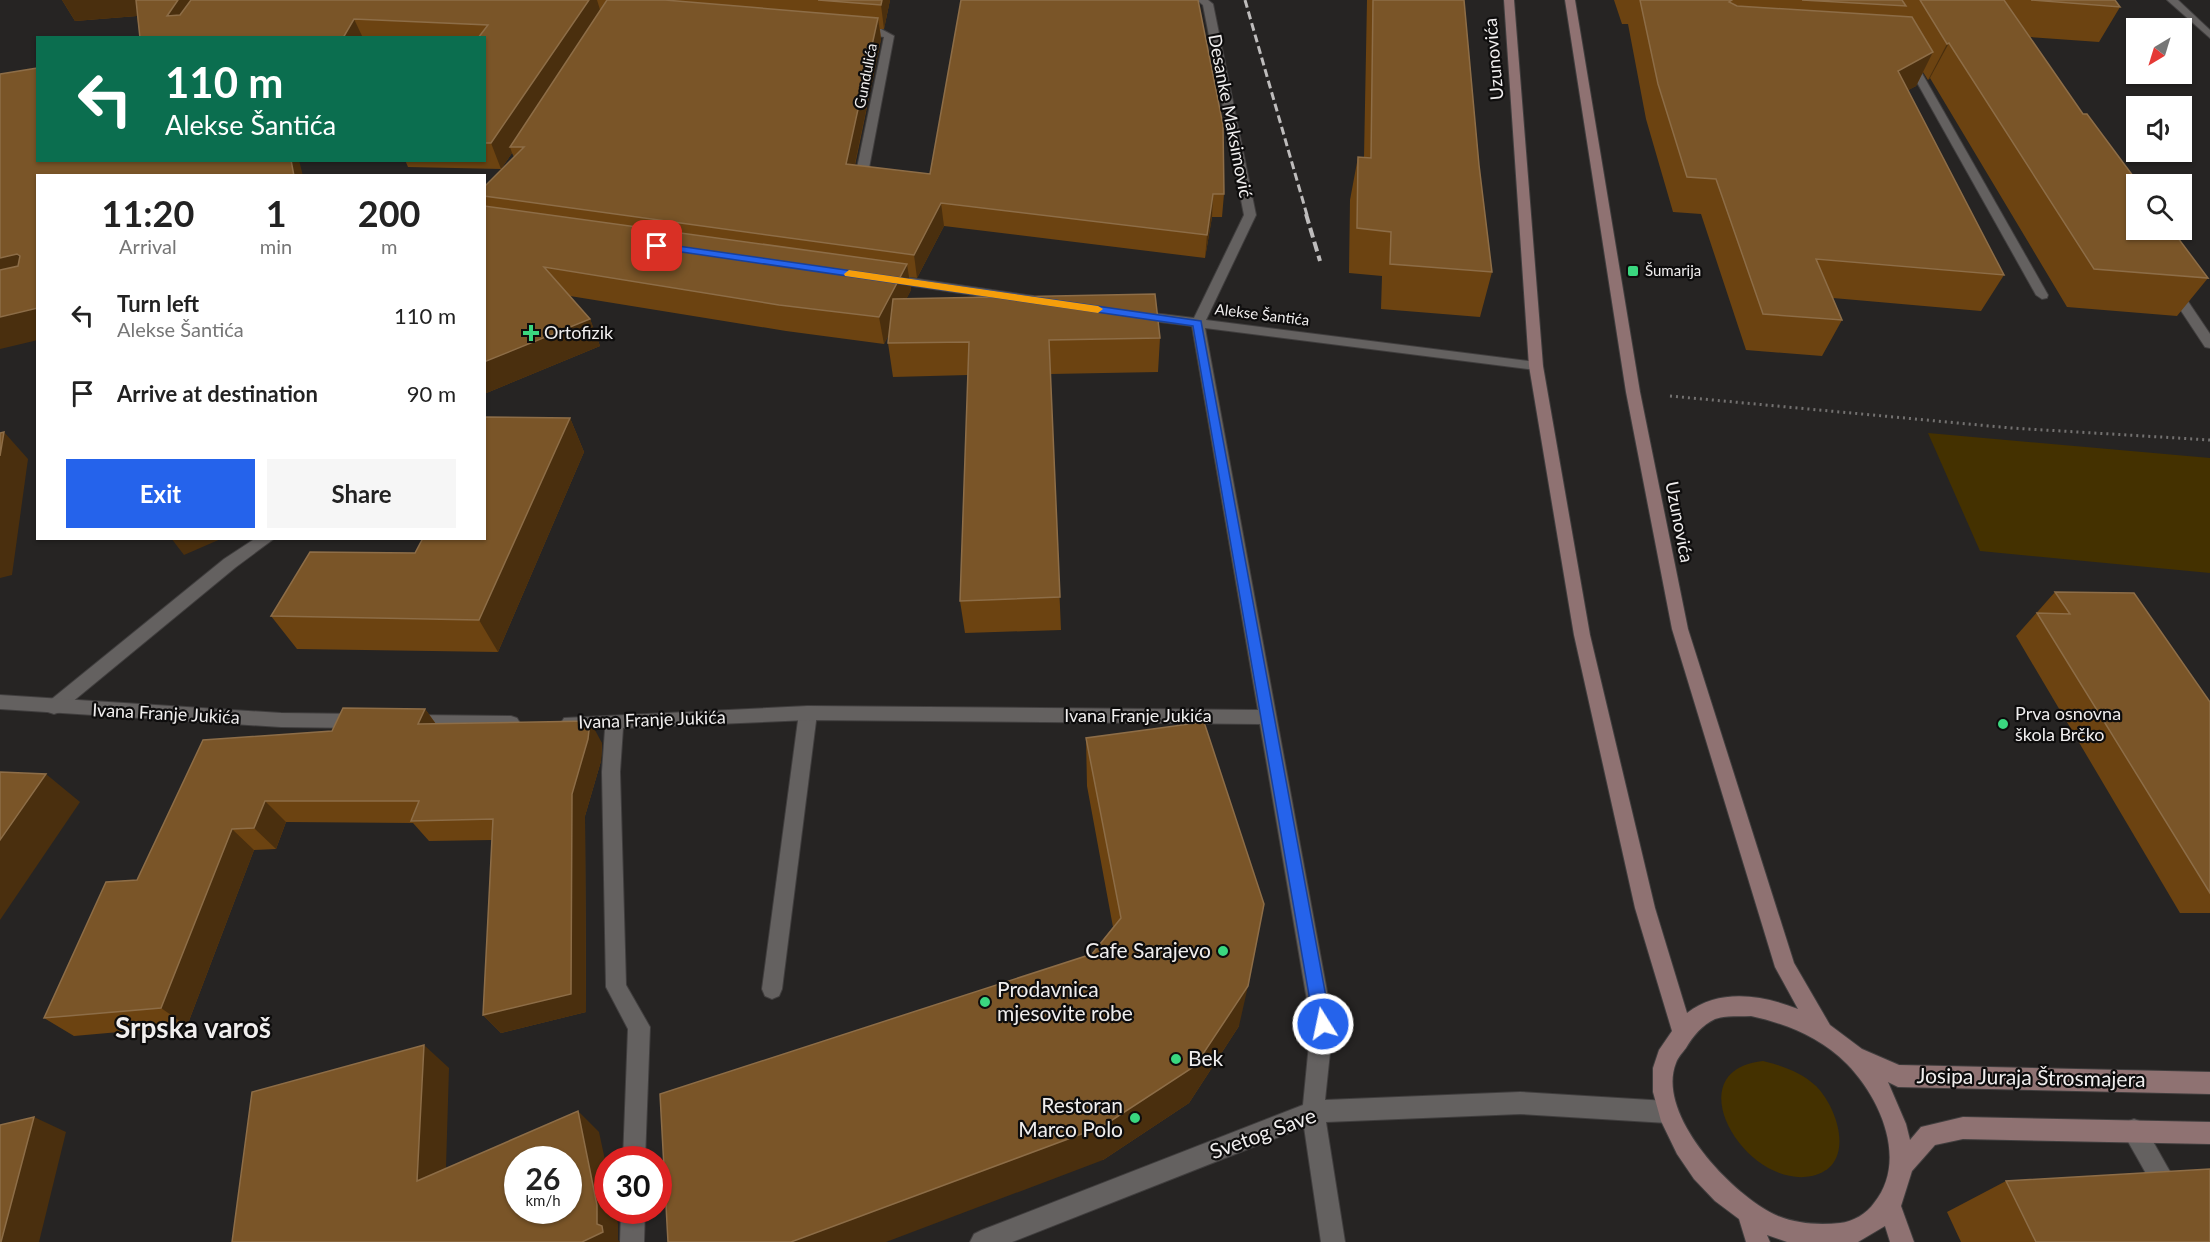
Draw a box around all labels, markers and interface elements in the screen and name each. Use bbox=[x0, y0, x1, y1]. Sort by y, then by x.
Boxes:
street label: Uzunovića bbox=[1478, 17, 1508, 101]
north arrow bbox=[2126, 18, 2192, 84]
map controls bbox=[2126, 18, 2192, 240]
street label: Desanke Maksimović bbox=[1204, 32, 1258, 200]
street label: Gundulića bbox=[850, 42, 880, 110]
text: 110 m bbox=[165, 57, 283, 107]
icon: left bbox=[66, 60, 144, 138]
button: sound bbox=[2126, 96, 2192, 162]
text: Alekse Šantića bbox=[165, 108, 336, 141]
button: search bbox=[2126, 174, 2192, 240]
text: 11:20 bbox=[102, 191, 194, 235]
text: 1 bbox=[266, 191, 287, 235]
text: 200 bbox=[358, 191, 420, 235]
pin bbox=[631, 220, 682, 271]
icon: arrive bbox=[640, 229, 673, 262]
text: Arrival bbox=[119, 234, 177, 258]
text: min bbox=[260, 234, 292, 258]
text: m bbox=[381, 234, 397, 258]
place label: Šumarija bbox=[1645, 261, 1701, 279]
marker: Šumarija bbox=[1626, 264, 1640, 278]
text: Turn left bbox=[117, 290, 199, 317]
icon: left bbox=[66, 299, 99, 332]
street label: Alekse Šantića bbox=[1214, 299, 1310, 329]
text: 110 m bbox=[394, 302, 456, 329]
text: Alekse Šantića bbox=[117, 317, 244, 341]
place label: Ortofizik bbox=[544, 321, 614, 343]
marker: Ortofizik bbox=[522, 324, 540, 342]
icon: arrive bbox=[66, 377, 99, 410]
text: Arrive at destination bbox=[117, 380, 318, 407]
text: 90 m bbox=[407, 380, 456, 407]
button: Exit bbox=[66, 459, 255, 528]
button: Share bbox=[267, 459, 456, 528]
street label: Uzunovića bbox=[1661, 479, 1699, 564]
street label: Ivana Franje Jukića bbox=[92, 698, 240, 728]
place label: Prva osnovna škola Brčko bbox=[2015, 702, 2121, 745]
street label: Ivana Franje Jukića bbox=[1064, 704, 1212, 726]
street label: Ivana Franje Jukića bbox=[578, 705, 726, 733]
marker: Prva osnovna škola Brčko bbox=[1996, 717, 2010, 731]
place label: Cafe Sarajevo bbox=[1085, 937, 1211, 962]
marker: Cafe Sarajevo bbox=[1216, 944, 1230, 958]
place label: Prodavnica mjesovite robe bbox=[997, 976, 1133, 1025]
position arrow bbox=[1291, 992, 1355, 1056]
marker: Prodavnica mjesovite robe bbox=[978, 995, 992, 1009]
district label: Srpska varoš bbox=[115, 1010, 271, 1044]
place label: Bek bbox=[1188, 1045, 1224, 1070]
marker: Bek bbox=[1169, 1052, 1183, 1066]
street label: Josipa Juraja Štrosmajera bbox=[1916, 1062, 2146, 1091]
place label: Restoran Marco Polo bbox=[1018, 1092, 1123, 1141]
street label: Svetog Save bbox=[1206, 1102, 1319, 1163]
marker: Restoran Marco Polo bbox=[1128, 1111, 1142, 1125]
speed limit sign: 30 bbox=[594, 1146, 672, 1224]
text: 26 bbox=[526, 1160, 560, 1196]
text: km/h bbox=[525, 1191, 561, 1209]

